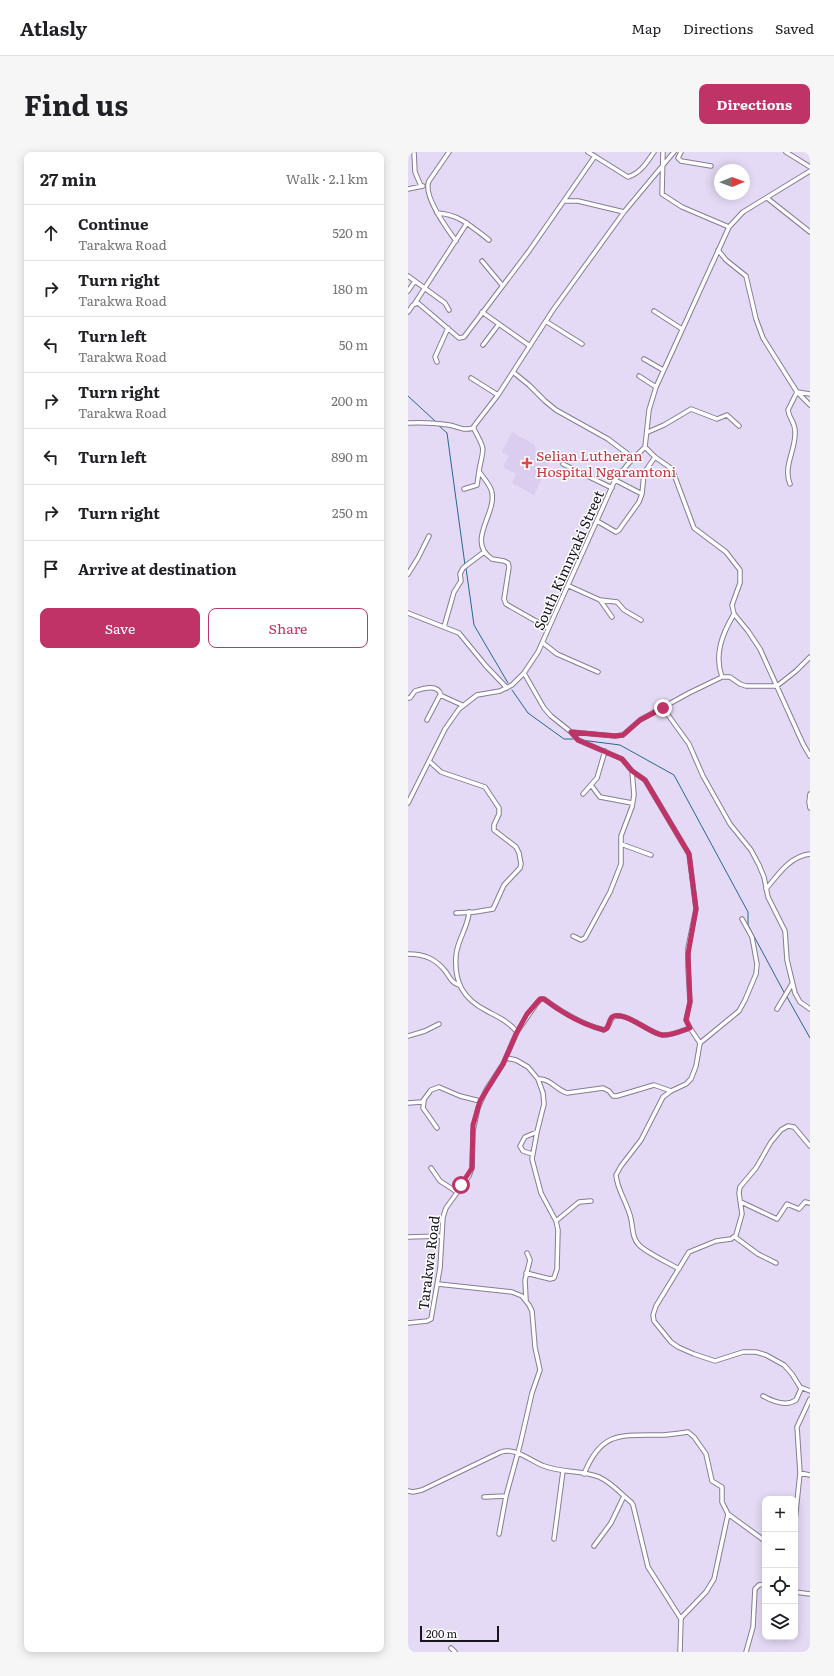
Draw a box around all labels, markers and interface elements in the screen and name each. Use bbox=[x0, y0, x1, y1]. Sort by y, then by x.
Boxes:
text: Atlasly bbox=[20, 14, 87, 42]
text: Map bbox=[631, 18, 661, 38]
text: Directions bbox=[683, 18, 753, 38]
text: Saved bbox=[775, 18, 814, 38]
text: Find us bbox=[24, 83, 128, 125]
button: Directions bbox=[699, 84, 810, 124]
north arrow bbox=[714, 164, 750, 200]
text: 27 min bbox=[40, 166, 97, 191]
text: Walk · 2.1 km bbox=[286, 169, 368, 188]
text: Continue bbox=[78, 212, 148, 235]
icon: ahead bbox=[40, 222, 62, 244]
text: 520 m bbox=[332, 223, 368, 242]
text: Tarakwa Road bbox=[78, 235, 167, 254]
text: Turn right bbox=[78, 268, 160, 291]
icon: right bbox=[40, 278, 62, 300]
text: 180 m bbox=[333, 279, 368, 298]
text: Tarakwa Road bbox=[78, 291, 167, 310]
text: Turn left bbox=[78, 324, 147, 347]
icon: left bbox=[40, 334, 62, 356]
text: 50 m bbox=[339, 335, 368, 354]
text: Tarakwa Road bbox=[78, 347, 167, 366]
text: Turn right bbox=[78, 380, 160, 403]
icon: right bbox=[40, 390, 62, 412]
text: 200 m bbox=[331, 391, 368, 410]
text: Tarakwa Road bbox=[78, 403, 167, 422]
text: Turn left bbox=[78, 445, 147, 468]
place label: Selian Lutheran Hospital Ngaramtoni bbox=[536, 445, 677, 481]
icon: left bbox=[40, 446, 62, 468]
text: 890 m bbox=[331, 447, 368, 466]
marker: Selian Lutheran Hospital Ngaramtoni bbox=[521, 457, 533, 469]
street label: South Kimnyaki Street bbox=[528, 487, 608, 633]
text: Turn right bbox=[78, 501, 160, 524]
icon: right bbox=[40, 502, 62, 524]
text: 250 m bbox=[332, 503, 368, 522]
text: Arrive at destination bbox=[78, 557, 237, 580]
icon: arrive bbox=[40, 558, 62, 580]
button: Save bbox=[40, 608, 200, 648]
button: Share bbox=[208, 608, 368, 648]
route end bbox=[654, 699, 672, 717]
route start bbox=[452, 1176, 470, 1194]
street label: Tarakwa Road bbox=[412, 1214, 444, 1312]
map controls bbox=[762, 1496, 798, 1640]
button: + bbox=[762, 1496, 798, 1532]
button: − bbox=[762, 1532, 798, 1568]
button: locate bbox=[762, 1568, 798, 1604]
button: layers bbox=[762, 1604, 798, 1640]
scale bar bbox=[420, 1624, 499, 1643]
text: 200 m bbox=[426, 1625, 457, 1641]

